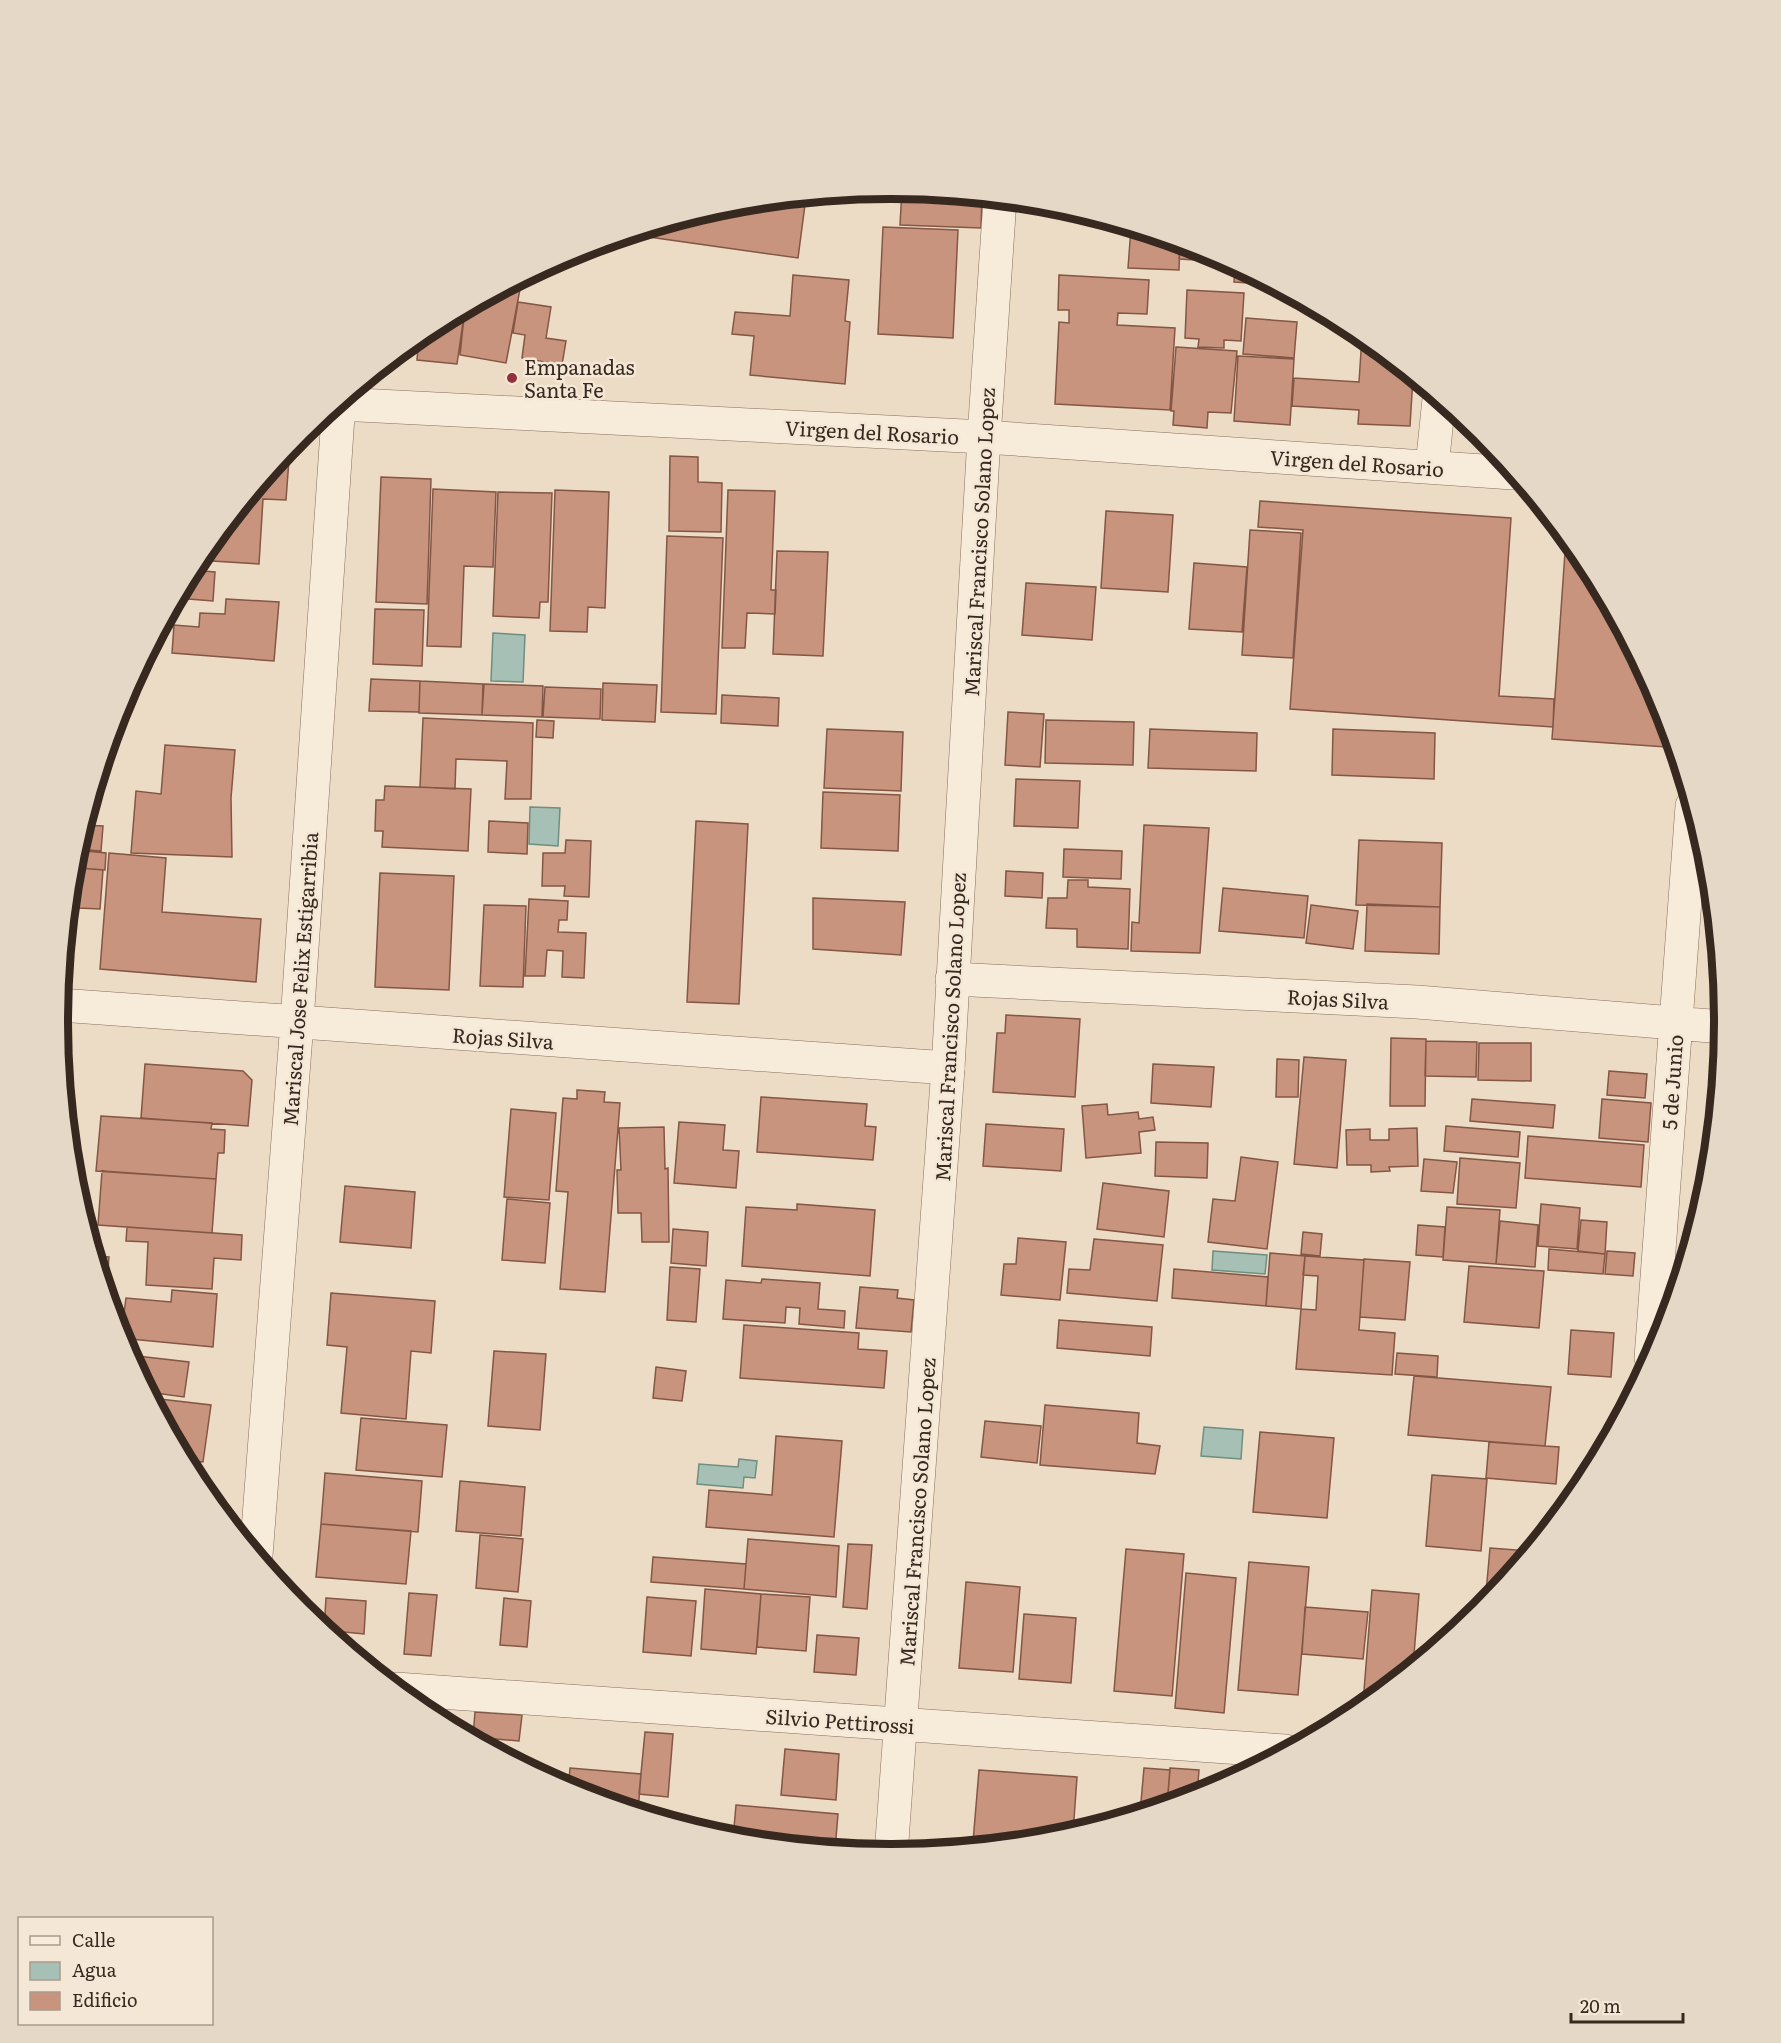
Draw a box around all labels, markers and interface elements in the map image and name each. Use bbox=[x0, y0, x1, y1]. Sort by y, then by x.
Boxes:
place label: Empanadas Santa Fe bbox=[524, 351, 635, 404]
marker: Empanadas Santa Fe bbox=[505, 371, 519, 385]
street label: Mariscal Francisco Solano Lopez bbox=[955, 387, 1001, 697]
street label: Virgen del Rosario bbox=[784, 411, 960, 451]
street label: Virgen del Rosario bbox=[1269, 441, 1445, 483]
street label: Mariscal Jose Felix Estigarribia bbox=[274, 831, 324, 1127]
street label: Mariscal Francisco Solano Lopez bbox=[926, 872, 972, 1182]
street label: Rojas Silva bbox=[1286, 980, 1390, 1016]
street label: Rojas Silva bbox=[451, 1018, 555, 1056]
street label: 5 de Junio bbox=[1653, 1033, 1689, 1131]
street label: Mariscal Francisco Solano Lopez bbox=[890, 1356, 942, 1667]
street label: Silvio Pettirossi bbox=[765, 1700, 916, 1740]
legend bbox=[18, 1917, 213, 2025]
text: Calle bbox=[72, 1926, 115, 1953]
text: Agua bbox=[72, 1956, 117, 1983]
text: Edificio bbox=[72, 1986, 138, 2013]
scale bar bbox=[1571, 1986, 1684, 2024]
text: 20 m bbox=[1580, 1992, 1621, 2019]

